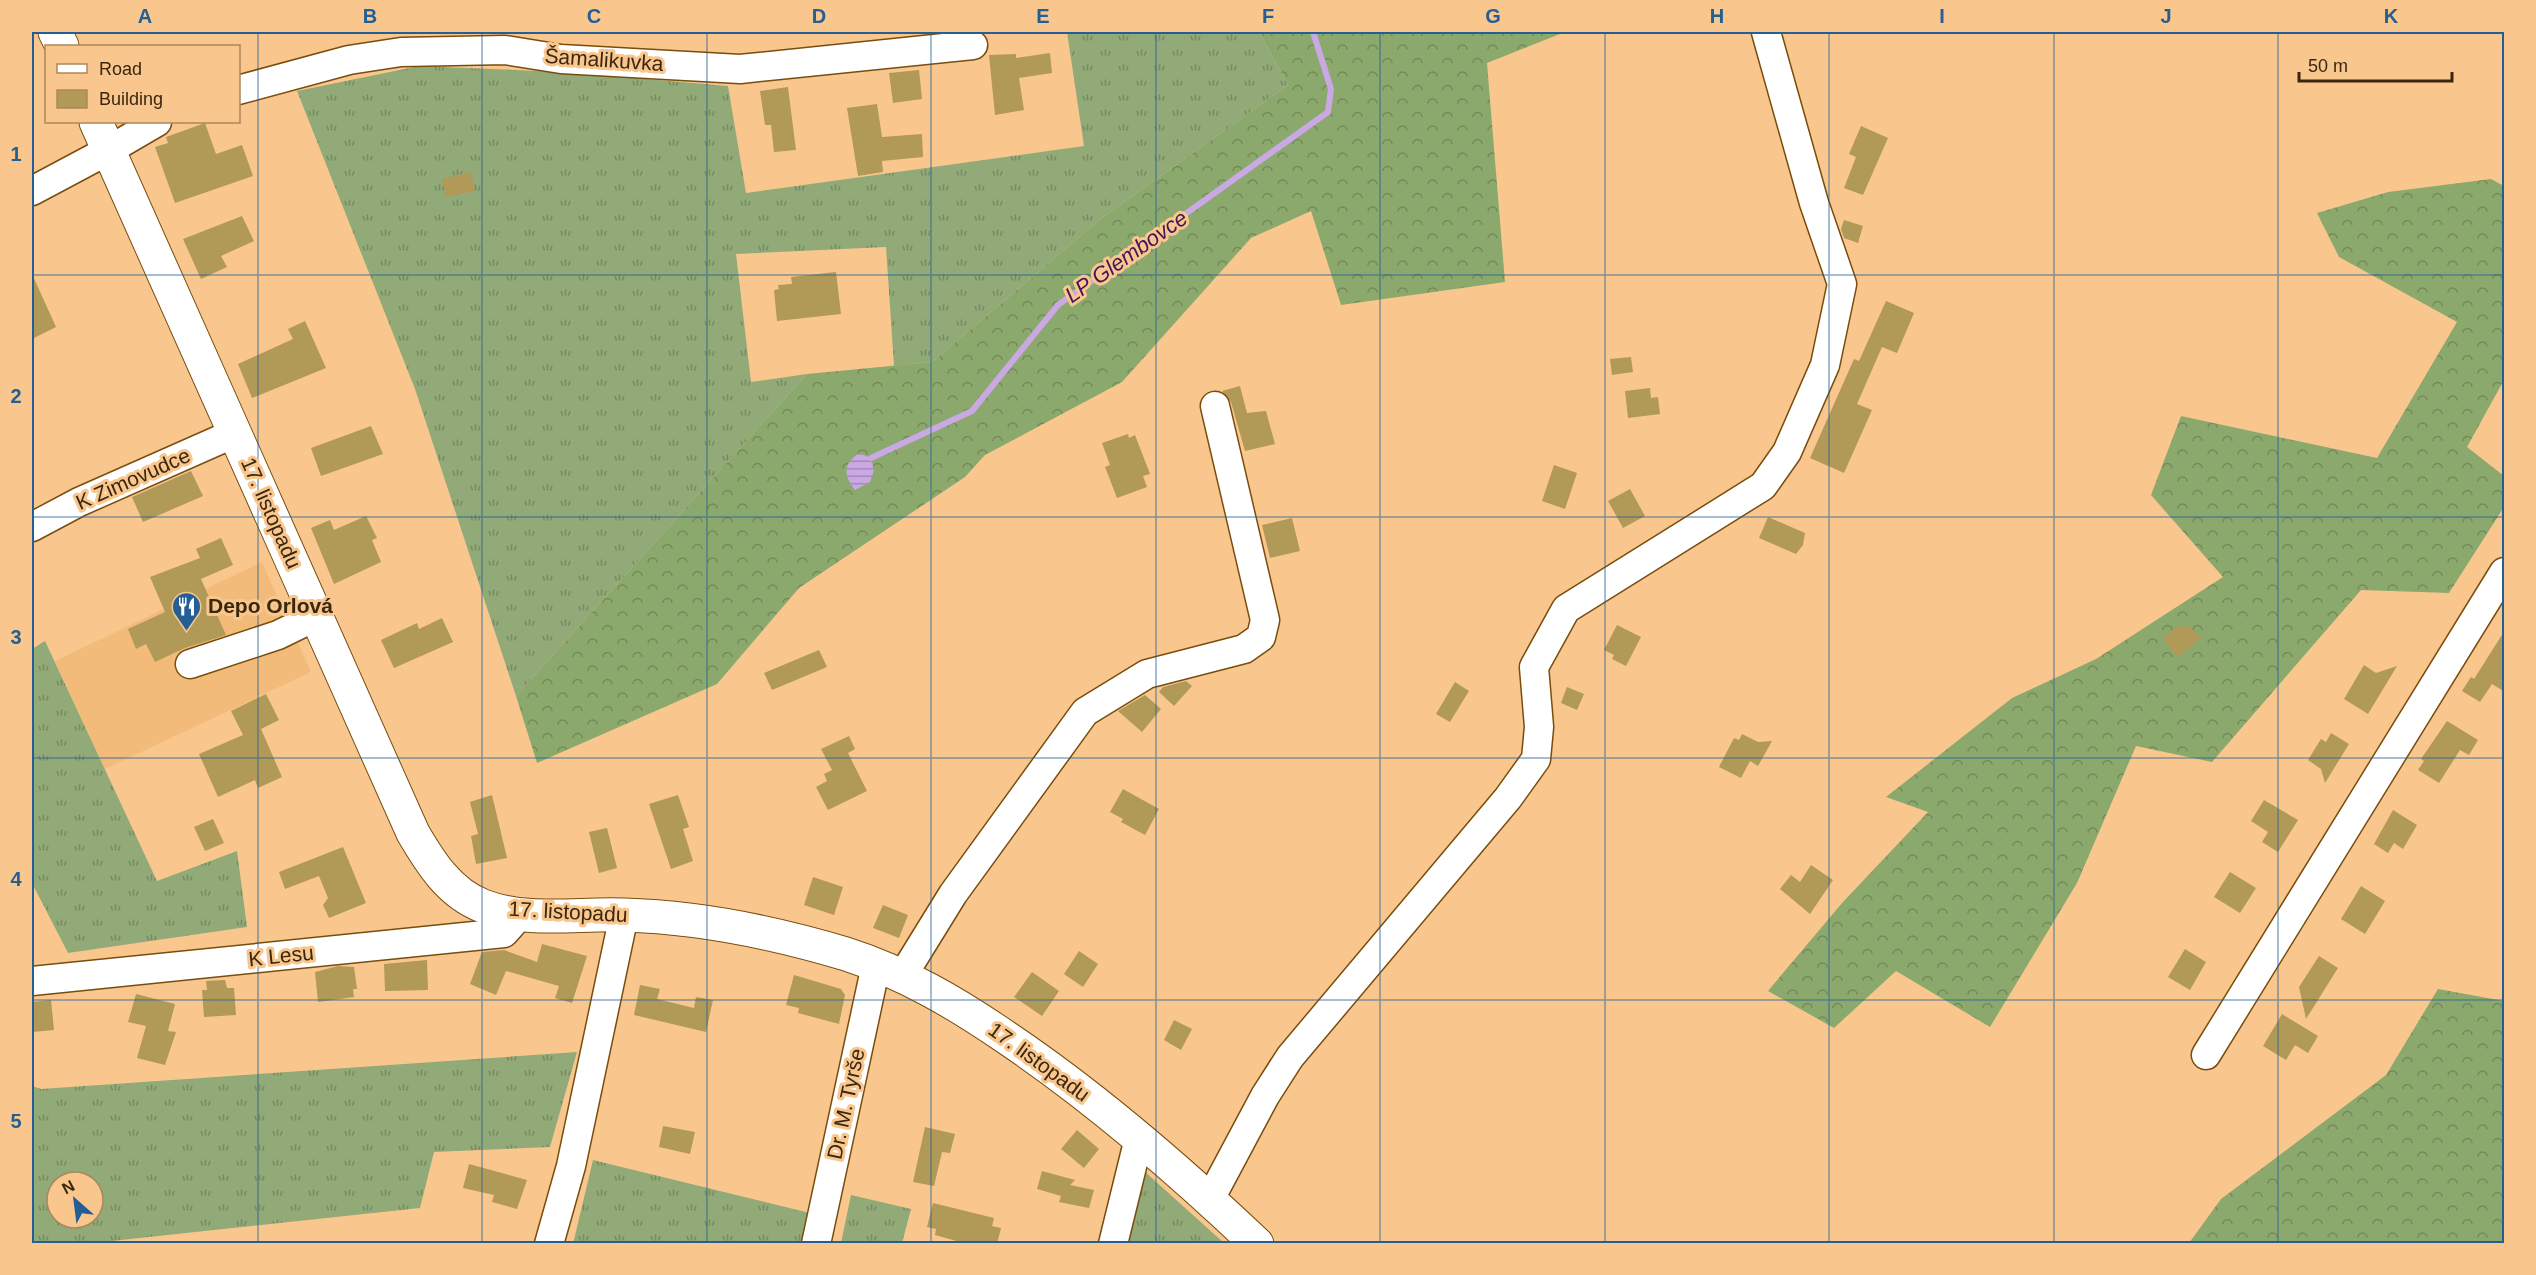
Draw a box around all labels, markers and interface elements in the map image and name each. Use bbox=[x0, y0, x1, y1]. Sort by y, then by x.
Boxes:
text: A bbox=[138, 5, 152, 27]
text: B bbox=[363, 5, 377, 27]
text: C bbox=[587, 5, 601, 27]
text: D bbox=[812, 5, 826, 27]
text: E bbox=[1036, 5, 1050, 27]
text: F bbox=[1262, 5, 1274, 27]
text: G bbox=[1485, 5, 1501, 27]
text: H bbox=[1710, 5, 1724, 27]
text: I bbox=[1939, 5, 1945, 27]
text: J bbox=[2160, 5, 2172, 27]
text: K bbox=[2384, 5, 2399, 27]
street label: Šamalikuvka bbox=[544, 44, 665, 75]
legend bbox=[45, 45, 240, 123]
scale bar bbox=[2299, 45, 2452, 83]
text: 50 m bbox=[2308, 56, 2348, 76]
text: Road bbox=[99, 59, 142, 79]
text: Building bbox=[99, 89, 163, 109]
text: 1 bbox=[10, 143, 22, 165]
water label: LP Glembovce bbox=[1060, 205, 1192, 308]
text: 2 bbox=[10, 385, 22, 407]
street label: K Zimovudce bbox=[72, 443, 193, 514]
street label: 17. listopadu bbox=[237, 454, 306, 572]
restaurant icon: Depo Orlová bbox=[171, 590, 203, 632]
place label: Depo Orlová bbox=[208, 594, 333, 617]
text: 3 bbox=[10, 626, 22, 648]
text: 4 bbox=[10, 868, 22, 890]
street label: 17. listopadu bbox=[508, 897, 628, 926]
street label: K Lesu bbox=[247, 941, 315, 970]
street label: 17. listopadu bbox=[984, 1017, 1094, 1106]
street label: Dr. M. Tyrše bbox=[823, 1046, 868, 1161]
text: 5 bbox=[10, 1110, 22, 1132]
north arrow bbox=[45, 1170, 105, 1230]
text: N bbox=[59, 1177, 77, 1197]

